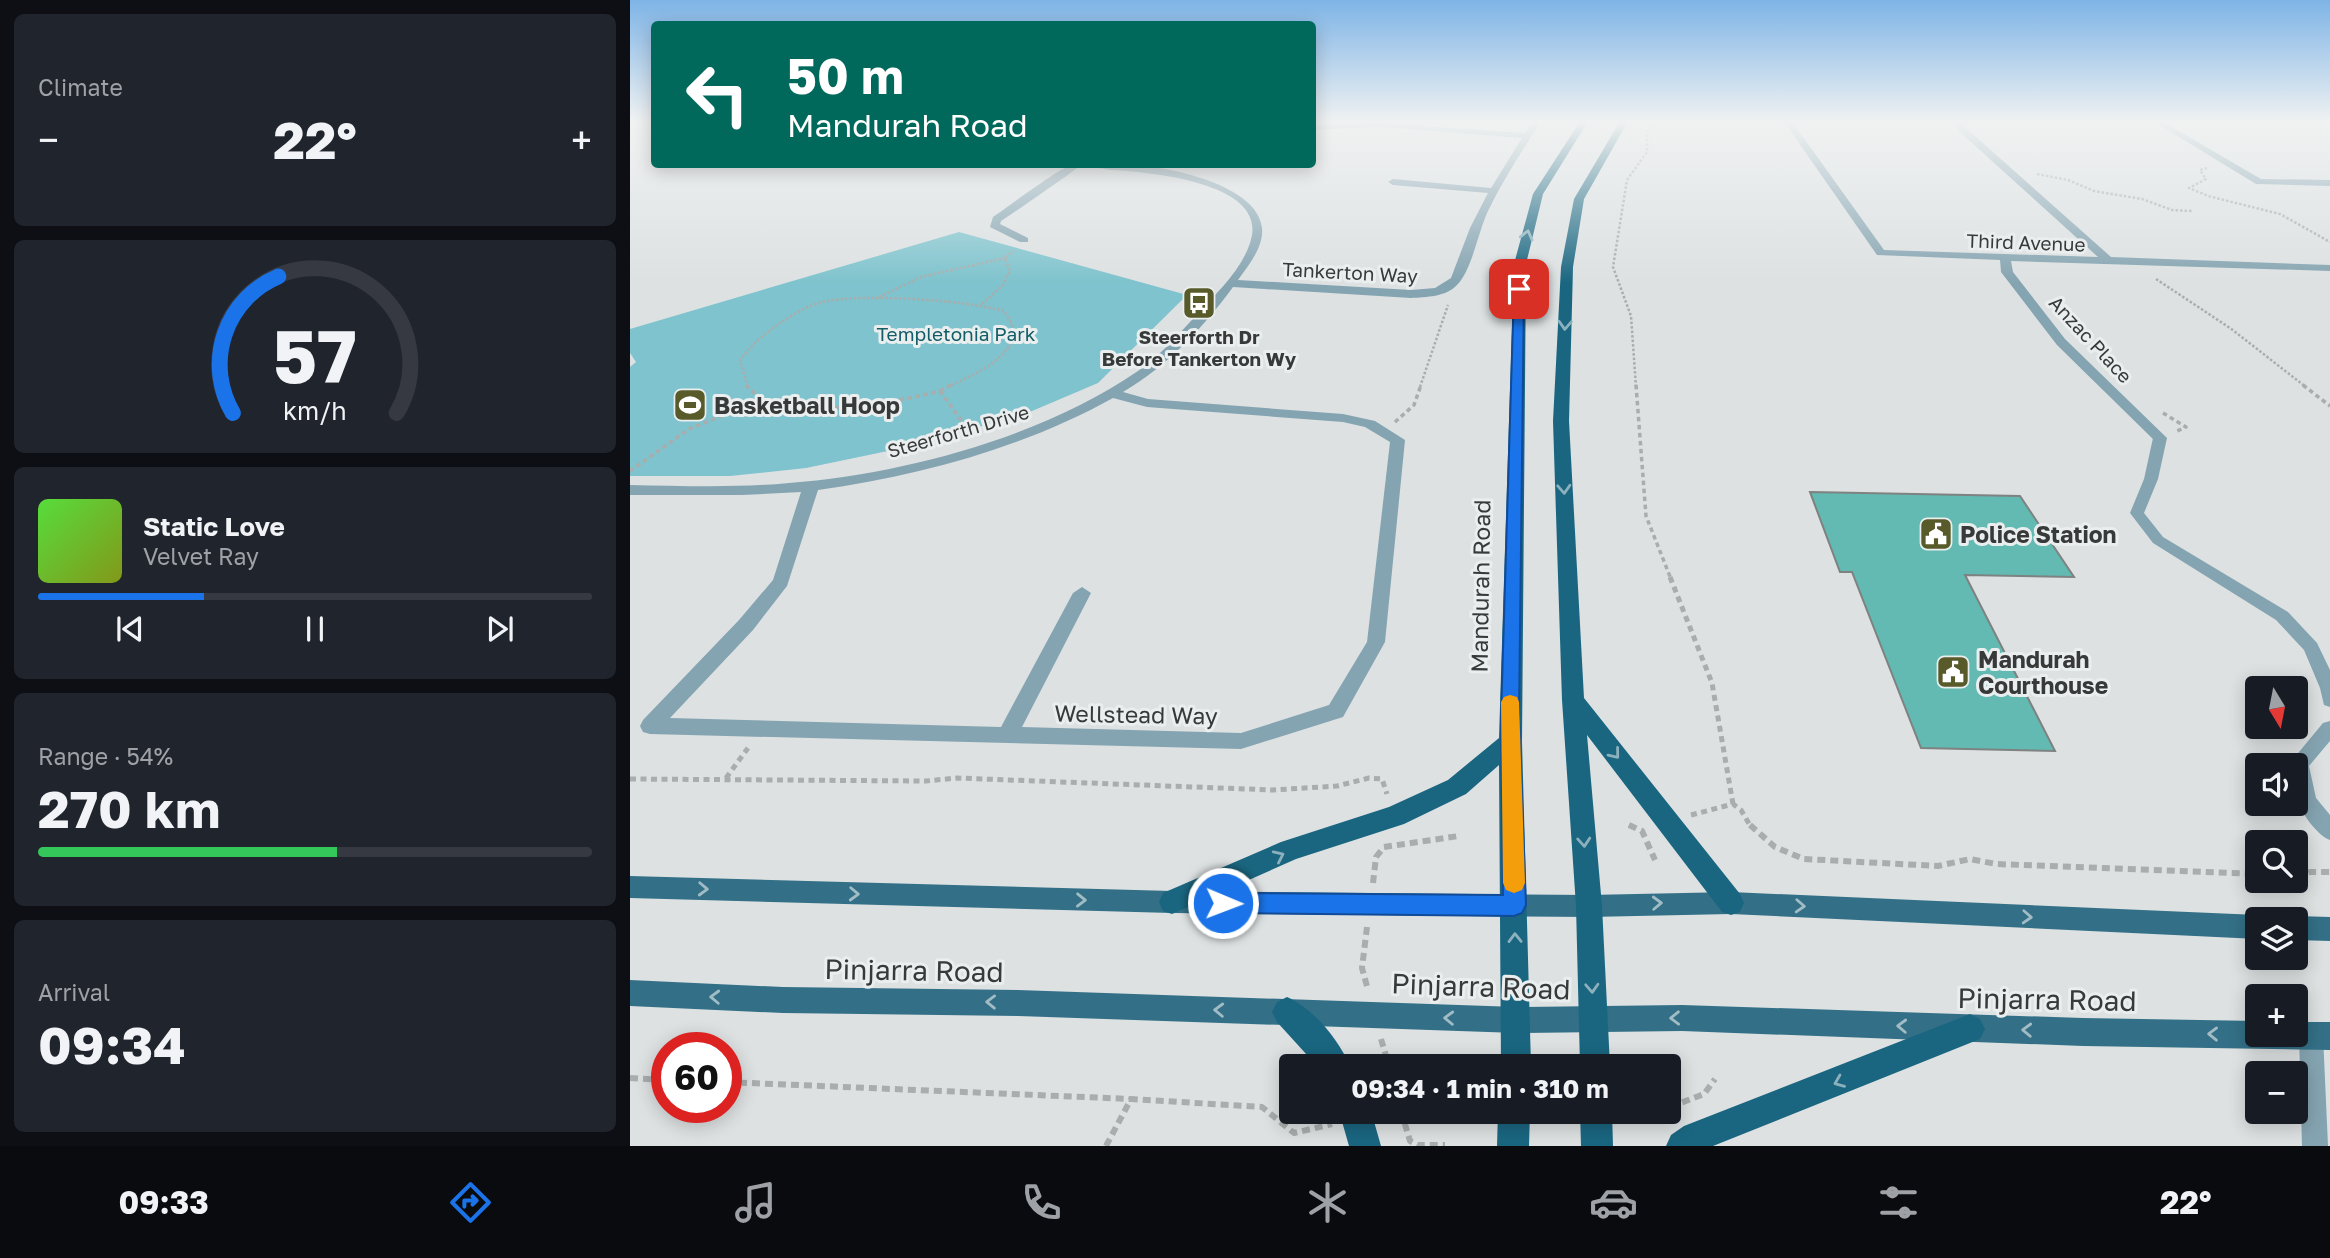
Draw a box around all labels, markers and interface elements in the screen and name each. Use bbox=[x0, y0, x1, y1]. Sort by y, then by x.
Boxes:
text: 50 m bbox=[787, 46, 904, 105]
icon: left bbox=[672, 49, 763, 140]
text: Climate bbox=[38, 73, 123, 101]
text: Mandurah Road bbox=[787, 106, 1028, 144]
text: 22° bbox=[273, 108, 357, 170]
text: − bbox=[38, 117, 59, 162]
text: + bbox=[571, 117, 592, 162]
street label: Third Avenue bbox=[1966, 228, 2086, 256]
one-way arrow bbox=[1519, 230, 1533, 242]
street label: Tankerton Way bbox=[1282, 257, 1419, 287]
pin bbox=[1489, 259, 1549, 319]
icon: arrive bbox=[1500, 270, 1538, 308]
bus stop icon: Steerforth Dr Before Tankerton Wy bbox=[1180, 284, 1218, 322]
street label: Anzac Place bbox=[2045, 291, 2137, 387]
text: 57 bbox=[273, 312, 357, 399]
one-way arrow bbox=[1557, 320, 1572, 331]
park label: Templetonia Park bbox=[877, 322, 1036, 345]
place label: Steerforth Dr Before Tankerton Wy bbox=[1102, 325, 1297, 370]
sports icon: Basketball Hoop bbox=[671, 386, 709, 424]
place label: Basketball Hoop bbox=[714, 391, 900, 419]
text: km/h bbox=[283, 394, 347, 425]
street label: Steerforth Drive bbox=[885, 400, 1031, 462]
one-way arrow bbox=[1556, 484, 1571, 495]
street label: Mandurah Road bbox=[1464, 499, 1496, 673]
text: Static Love bbox=[143, 511, 285, 542]
public building icon: Police Station bbox=[1917, 515, 1955, 553]
place label: Police Station bbox=[1960, 520, 2117, 548]
text: Velvet Ray bbox=[143, 542, 259, 570]
icon: previous bbox=[111, 610, 149, 648]
icon: pause bbox=[296, 610, 334, 648]
icon: next bbox=[481, 610, 519, 648]
place label: Mandurah Courthouse bbox=[1978, 645, 2108, 699]
public building icon: Mandurah Courthouse bbox=[1934, 653, 1972, 691]
north arrow bbox=[2245, 676, 2308, 738]
map controls bbox=[2245, 676, 2308, 1124]
street label: Wellstead Way bbox=[1054, 699, 1218, 729]
text: Range · 54% bbox=[38, 742, 173, 770]
one-way arrow bbox=[1606, 747, 1619, 759]
button: sound bbox=[2245, 753, 2308, 816]
text: 270 km bbox=[38, 777, 221, 839]
button: search bbox=[2245, 830, 2308, 893]
one-way arrow bbox=[1576, 836, 1591, 847]
one-way arrow bbox=[1272, 850, 1285, 864]
position arrow bbox=[1186, 866, 1260, 940]
one-way arrow bbox=[699, 881, 709, 897]
one-way arrow bbox=[849, 886, 860, 901]
one-way arrow bbox=[1077, 892, 1087, 908]
one-way arrow bbox=[1652, 896, 1663, 911]
one-way arrow bbox=[1794, 899, 1805, 914]
button: layers bbox=[2245, 907, 2308, 970]
one-way arrow bbox=[2022, 909, 2033, 924]
one-way arrow bbox=[1507, 933, 1523, 943]
street label: Pinjarra Road bbox=[824, 952, 1004, 988]
street label: Pinjarra Road bbox=[1391, 966, 1571, 1006]
text: Arrival bbox=[38, 978, 110, 1006]
street label: Pinjarra Road bbox=[1957, 981, 2137, 1017]
one-way arrow bbox=[1585, 983, 1600, 994]
button: + bbox=[2245, 984, 2308, 1047]
one-way arrow bbox=[709, 989, 720, 1004]
one-way arrow bbox=[986, 995, 997, 1010]
one-way arrow bbox=[1213, 1002, 1224, 1017]
one-way arrow bbox=[1443, 1010, 1454, 1025]
one-way arrow bbox=[1669, 1010, 1680, 1026]
text: 09:34 bbox=[38, 1013, 186, 1075]
one-way arrow bbox=[1897, 1018, 1908, 1033]
one-way arrow bbox=[2021, 1022, 2032, 1038]
one-way arrow bbox=[2207, 1026, 2218, 1042]
speed limit sign: 60 bbox=[651, 1032, 742, 1123]
button: − bbox=[2245, 1061, 2308, 1124]
text: 09:34 · 1 min · 310 m bbox=[1351, 1073, 1609, 1104]
one-way arrow bbox=[1834, 1073, 1846, 1087]
icon: directions bbox=[446, 1178, 495, 1227]
icon: music bbox=[731, 1178, 780, 1227]
icon: phone bbox=[1017, 1178, 1066, 1227]
icon: climate bbox=[1303, 1178, 1352, 1227]
icon: car bbox=[1589, 1178, 1638, 1227]
icon: filters bbox=[1874, 1178, 1923, 1227]
text: 09:33 bbox=[118, 1183, 209, 1221]
text: 22° bbox=[2160, 1183, 2212, 1221]

